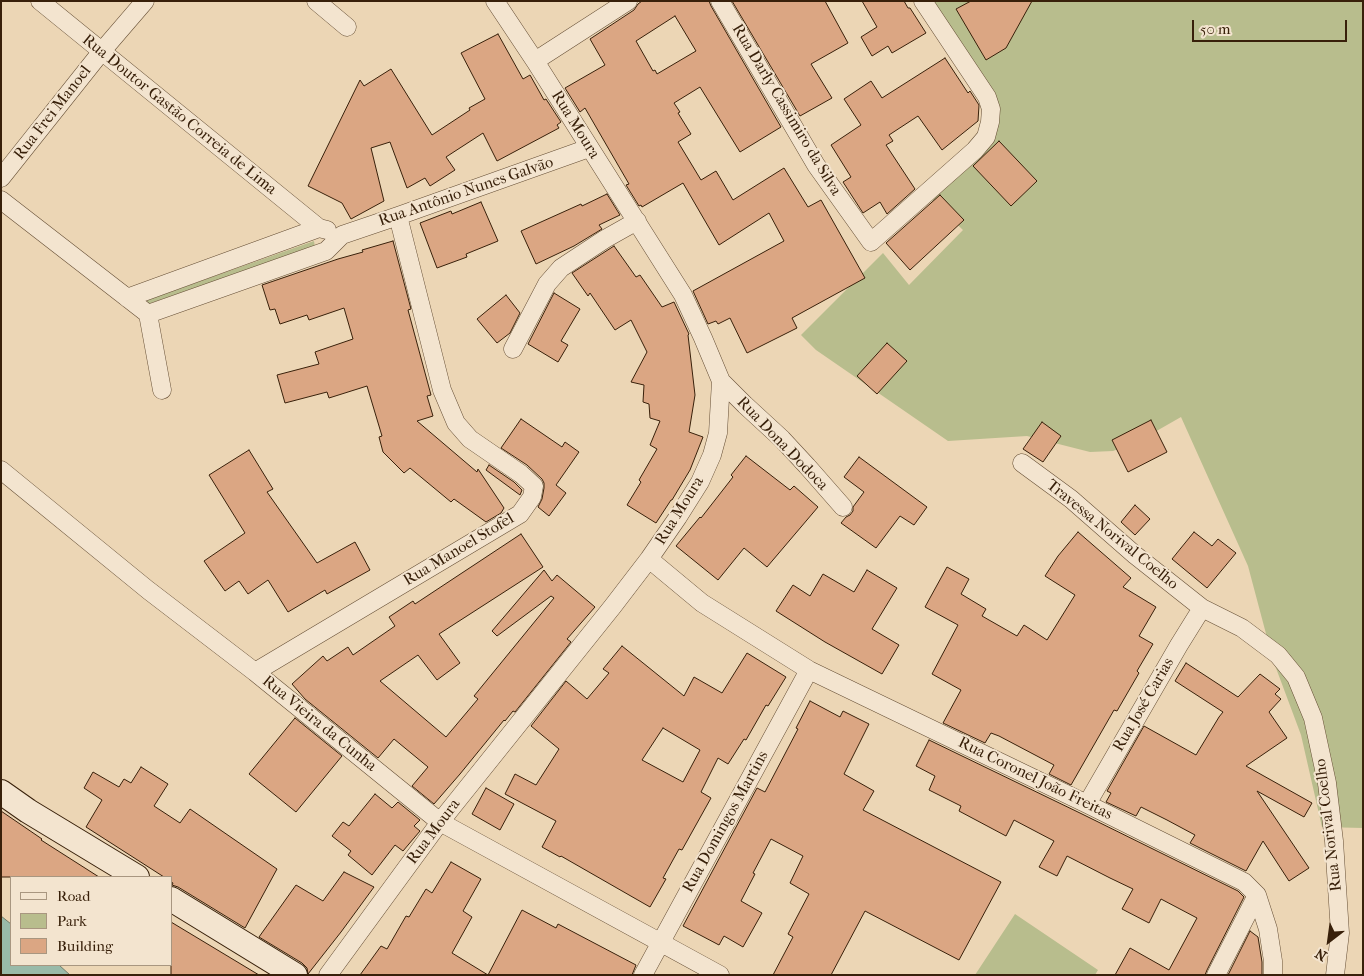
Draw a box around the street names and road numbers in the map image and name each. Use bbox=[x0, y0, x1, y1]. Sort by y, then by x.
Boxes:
street label: Rua Darly Cassimiro da Silva bbox=[727, 21, 845, 199]
street label: Rua Doutor Gastão Correia de Lima bbox=[78, 31, 280, 199]
street label: Rua Frei Manoel bbox=[10, 62, 96, 164]
street label: Rua Moura bbox=[546, 87, 604, 163]
street label: Rua Antônio Nunes Galvão bbox=[376, 153, 556, 231]
street label: Rua Dona Dodoca bbox=[732, 393, 832, 495]
street label: Rua Moura bbox=[651, 473, 709, 549]
street label: Travessa Norival Coelho bbox=[1042, 476, 1182, 594]
street label: Rua Manoel Stofel bbox=[400, 509, 518, 591]
street label: Rua José Carias bbox=[1109, 655, 1179, 755]
street label: Rua Vieira da Cunha bbox=[258, 672, 380, 776]
street label: Rua Coronel João Freitas bbox=[955, 733, 1115, 825]
street label: Rua Domingos Martins bbox=[679, 748, 773, 896]
street label: Rua Norival Coelho bbox=[1311, 758, 1347, 892]
street label: Rua Moura bbox=[403, 796, 465, 868]

